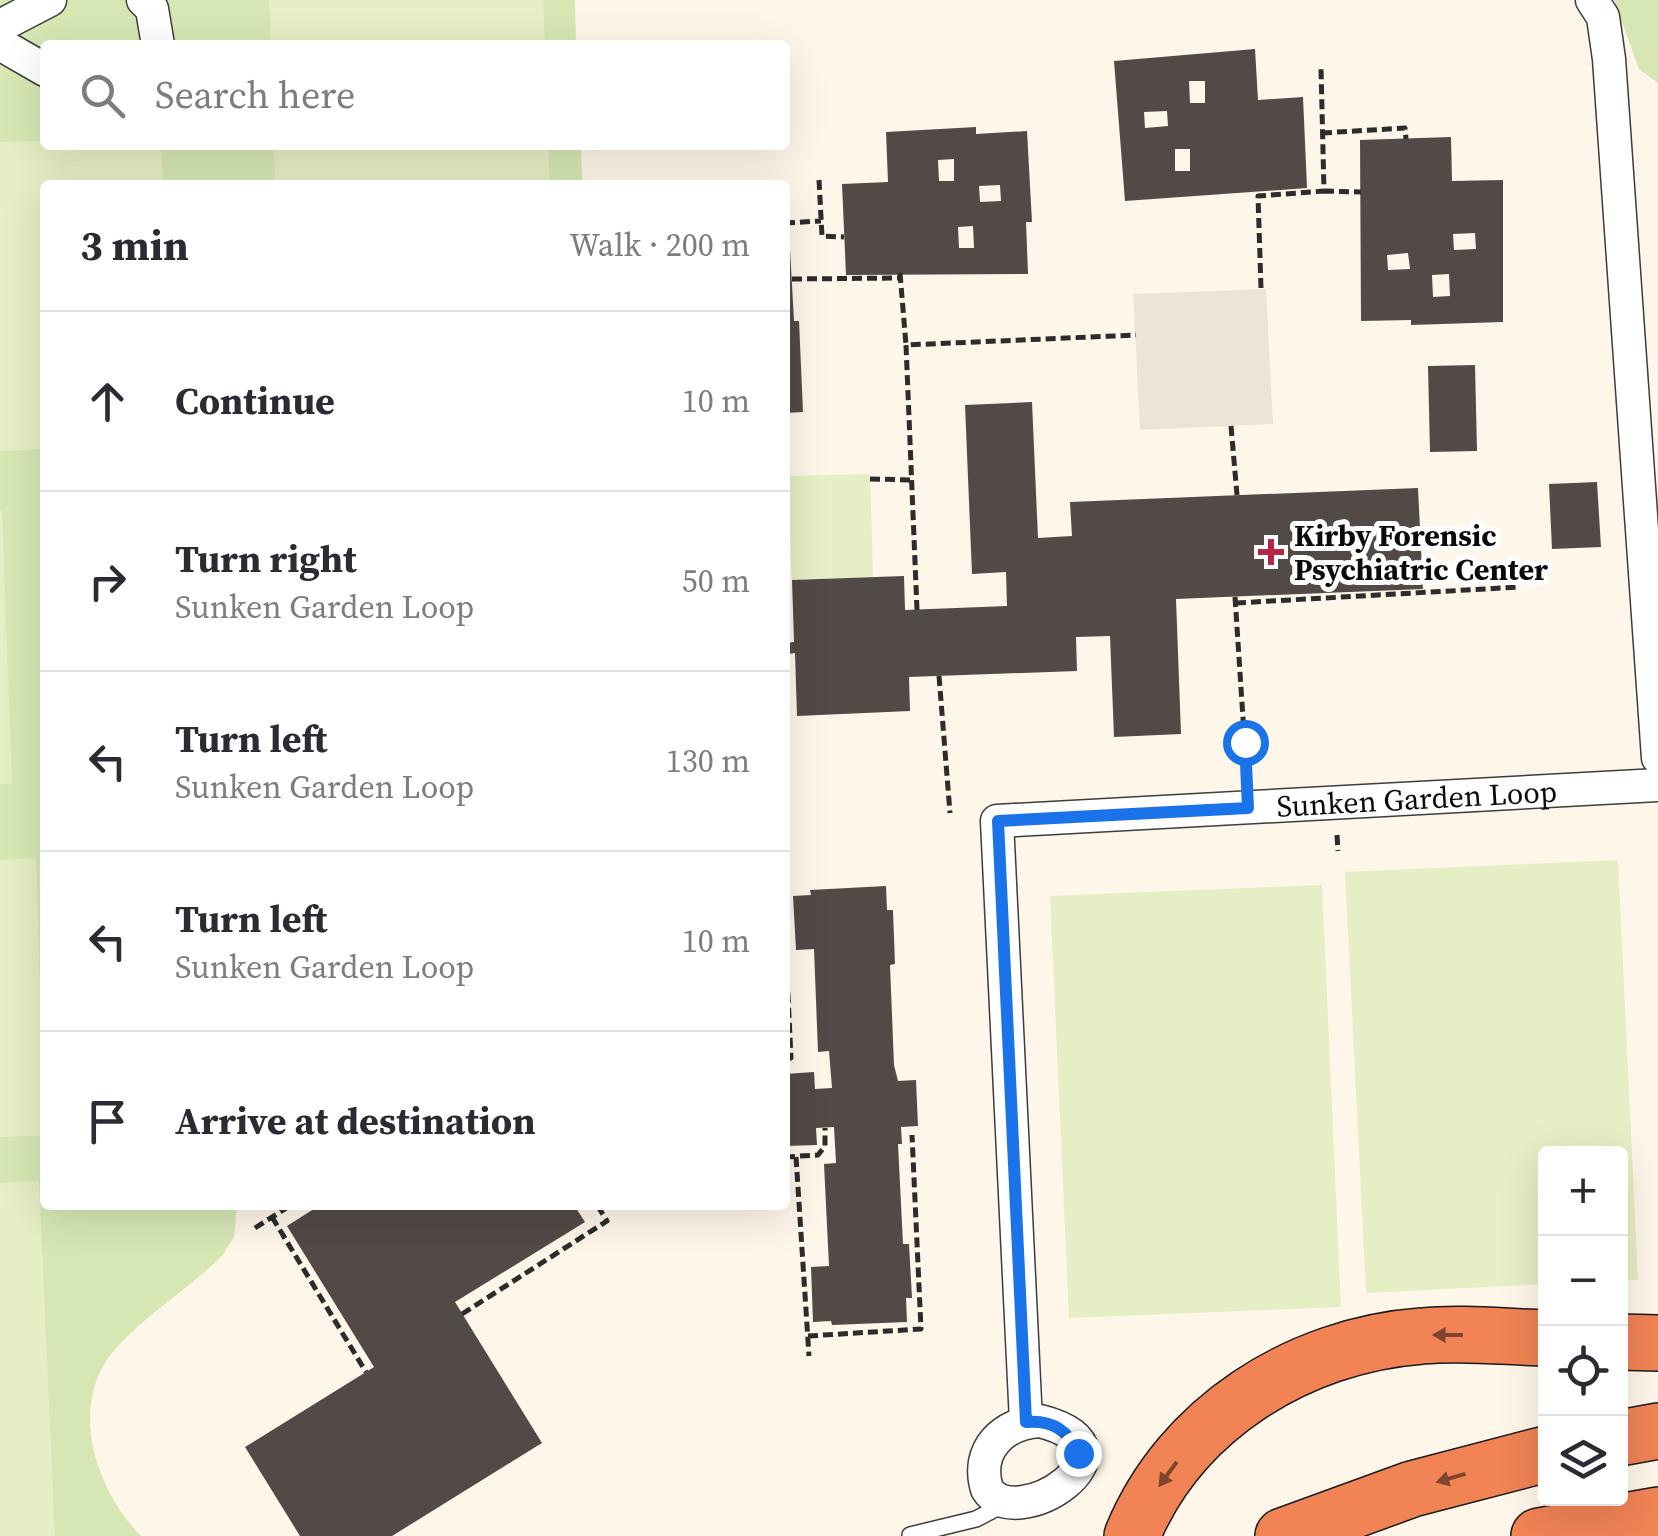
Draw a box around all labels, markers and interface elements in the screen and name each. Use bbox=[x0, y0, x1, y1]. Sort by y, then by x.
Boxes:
search box bbox=[40, 40, 790, 150]
icon: search bbox=[75, 68, 130, 123]
text: Search here bbox=[155, 69, 355, 121]
text: 3 min bbox=[80, 216, 189, 274]
text: Walk · 200 m bbox=[569, 223, 750, 267]
icon: ahead bbox=[80, 374, 135, 429]
text: Continue bbox=[175, 375, 335, 427]
text: 10 m bbox=[682, 379, 750, 423]
place label: Kirby Forensic Psychiatric Center bbox=[1294, 515, 1548, 590]
text: Turn right bbox=[175, 533, 357, 585]
marker: Kirby Forensic Psychiatric Center bbox=[1258, 539, 1284, 565]
icon: right bbox=[80, 554, 135, 609]
text: 50 m bbox=[682, 559, 750, 603]
text: Sunken Garden Loop bbox=[175, 585, 474, 629]
text: Turn left bbox=[175, 713, 327, 765]
route start bbox=[1223, 720, 1269, 766]
icon: left bbox=[80, 734, 135, 789]
text: 130 m bbox=[666, 739, 750, 783]
text: Sunken Garden Loop bbox=[175, 765, 474, 809]
street label: Sunken Garden Loop bbox=[1275, 770, 1558, 826]
text: Turn left bbox=[175, 893, 327, 945]
icon: left bbox=[80, 914, 135, 969]
text: 10 m bbox=[682, 919, 750, 963]
text: Sunken Garden Loop bbox=[175, 945, 474, 989]
icon: arrive bbox=[80, 1094, 135, 1149]
text: Arrive at destination bbox=[175, 1095, 536, 1147]
map controls bbox=[1538, 1146, 1628, 1506]
button: + bbox=[1538, 1146, 1628, 1236]
button: − bbox=[1538, 1236, 1628, 1326]
button: locate bbox=[1538, 1326, 1628, 1416]
one-way arrow bbox=[1432, 1327, 1464, 1343]
button: layers bbox=[1538, 1416, 1628, 1506]
route end bbox=[1056, 1431, 1102, 1477]
one-way arrow bbox=[1158, 1461, 1178, 1487]
one-way arrow bbox=[1435, 1471, 1466, 1486]

